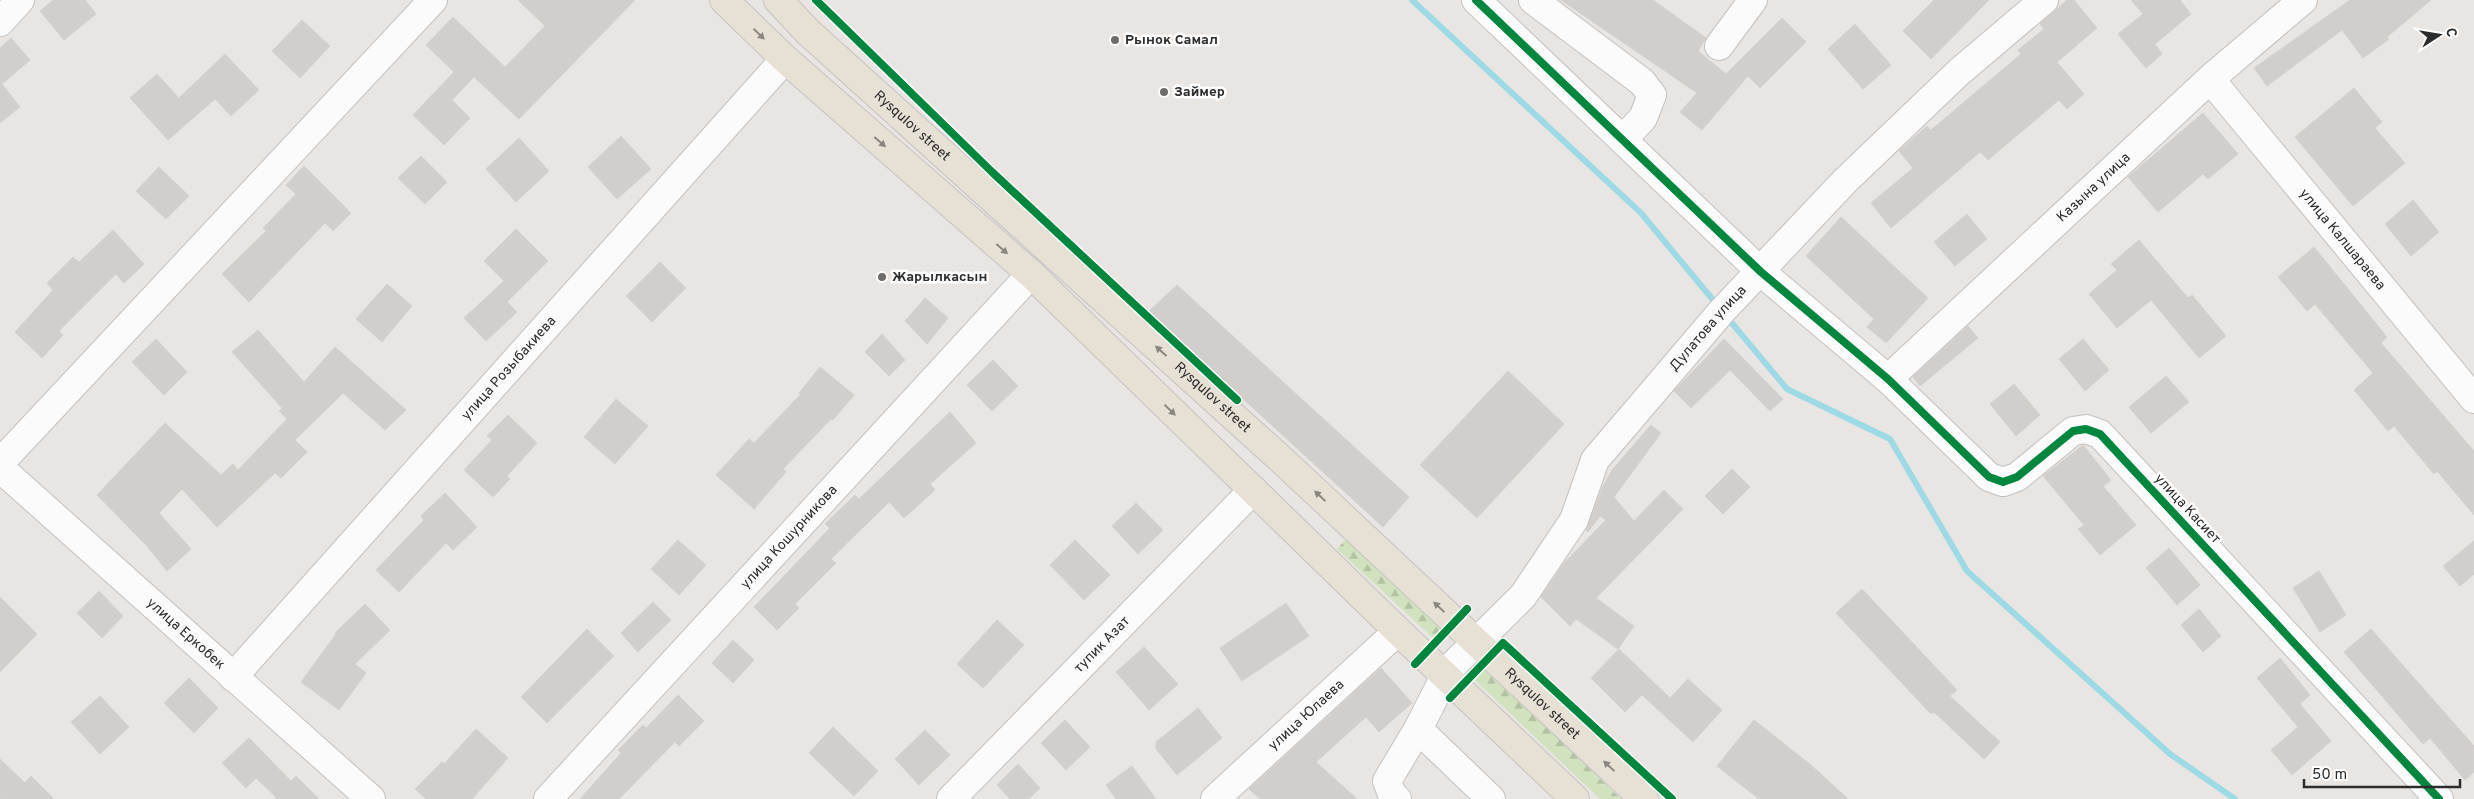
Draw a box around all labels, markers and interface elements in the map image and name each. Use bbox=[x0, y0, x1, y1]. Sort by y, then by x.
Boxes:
north arrow bbox=[2414, 10, 2464, 60]
text: С bbox=[2441, 26, 2460, 39]
one-way arrow bbox=[753, 28, 765, 40]
place label: Рынок Самал bbox=[1125, 32, 1218, 49]
marker: Рынок Самал bbox=[1109, 34, 1121, 46]
place label: Займер bbox=[1174, 84, 1225, 101]
marker: Займер bbox=[1158, 86, 1170, 98]
street label: Rysqulov street bbox=[870, 87, 954, 165]
one-way arrow bbox=[873, 137, 886, 148]
street label: Казына улица bbox=[2053, 149, 2134, 226]
street label: улица Калшараева bbox=[2296, 185, 2389, 294]
one-way arrow bbox=[996, 243, 1008, 255]
place label: Жарылкасын bbox=[892, 269, 988, 286]
marker: Жарылкасын bbox=[876, 271, 888, 283]
street label: Дулатова улица bbox=[1666, 282, 1750, 375]
street label: улица Розыбакиева bbox=[458, 313, 560, 424]
one-way arrow bbox=[1156, 345, 1168, 357]
street label: Rysqulov street bbox=[1171, 359, 1254, 436]
one-way arrow bbox=[1164, 404, 1176, 416]
street label: улица Касиет bbox=[2150, 470, 2224, 548]
street label: улица Кошурникова bbox=[737, 482, 841, 592]
one-way arrow bbox=[1315, 490, 1327, 502]
street label: улица Еркобек bbox=[143, 594, 229, 673]
one-way arrow bbox=[1433, 601, 1445, 613]
street label: тупик Азат bbox=[1071, 613, 1133, 676]
street label: Rysqulov street bbox=[1501, 664, 1583, 743]
street label: улица Юлаева bbox=[1265, 676, 1348, 754]
scale bar bbox=[2304, 756, 2460, 788]
one-way arrow bbox=[1603, 760, 1615, 772]
text: 50 m bbox=[2312, 766, 2347, 785]

